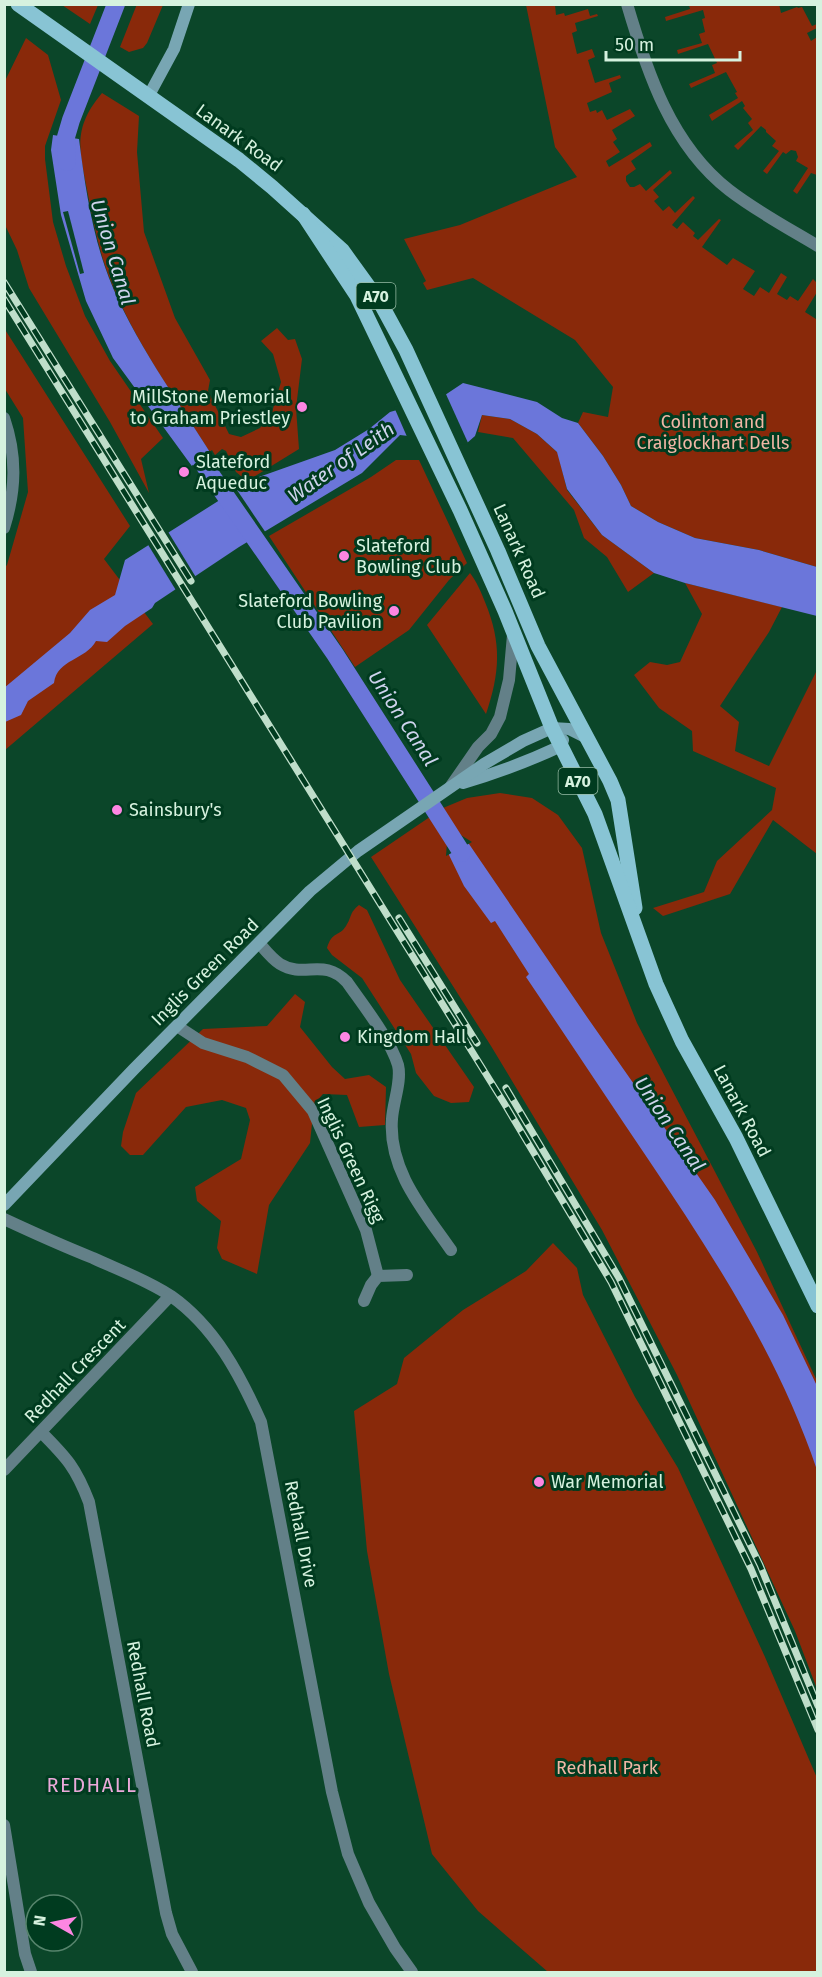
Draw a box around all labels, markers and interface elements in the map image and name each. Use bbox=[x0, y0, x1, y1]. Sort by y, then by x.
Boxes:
scale bar bbox=[606, 24, 740, 62]
text: 50 m bbox=[615, 34, 654, 56]
street label: Lanark Road bbox=[192, 99, 286, 177]
water label: Union Canal bbox=[86, 196, 140, 308]
road number: A70 bbox=[356, 283, 395, 309]
place label: MillStone Memorial to Graham Priestley bbox=[130, 386, 290, 429]
marker: MillStone Memorial to Graham Priestley bbox=[295, 400, 309, 414]
park label: Colinton and Craiglockhart Dells bbox=[637, 411, 789, 454]
water label: Water of Leith bbox=[283, 416, 399, 508]
place label: Slateford Aqueduc bbox=[196, 451, 270, 494]
marker: Slateford Aqueduc bbox=[177, 465, 191, 479]
street label: Lanark Road bbox=[488, 500, 550, 602]
place label: Slateford Bowling Club bbox=[356, 535, 462, 578]
marker: Slateford Bowling Club bbox=[337, 549, 351, 563]
place label: Slateford Bowling Club Pavilion bbox=[238, 590, 383, 633]
marker: Slateford Bowling Club Pavilion bbox=[387, 604, 401, 618]
water label: Union Canal bbox=[363, 666, 443, 770]
road number: A70 bbox=[558, 768, 598, 794]
place label: Sainsbury's bbox=[129, 799, 222, 821]
marker: Sainsbury's bbox=[110, 803, 124, 817]
street label: Inglis Green Road bbox=[147, 914, 263, 1030]
place label: Kingdom Hall bbox=[357, 1026, 466, 1048]
marker: Kingdom Hall bbox=[338, 1030, 352, 1044]
street label: Lanark Road bbox=[708, 1061, 776, 1161]
water label: Union Canal bbox=[629, 1072, 711, 1176]
street label: Inglis Green Rigg bbox=[312, 1094, 390, 1227]
street label: Redhall Crescent bbox=[20, 1314, 131, 1428]
place label: War Memorial bbox=[551, 1471, 664, 1493]
marker: War Memorial bbox=[532, 1475, 546, 1489]
street label: Redhall Drive bbox=[280, 1478, 322, 1590]
street label: Redhall Road bbox=[122, 1639, 164, 1749]
park label: Redhall Park bbox=[556, 1757, 659, 1779]
district label: REDHALL bbox=[46, 1773, 138, 1797]
north arrow bbox=[24, 1893, 84, 1953]
text: N bbox=[29, 1914, 50, 1927]

